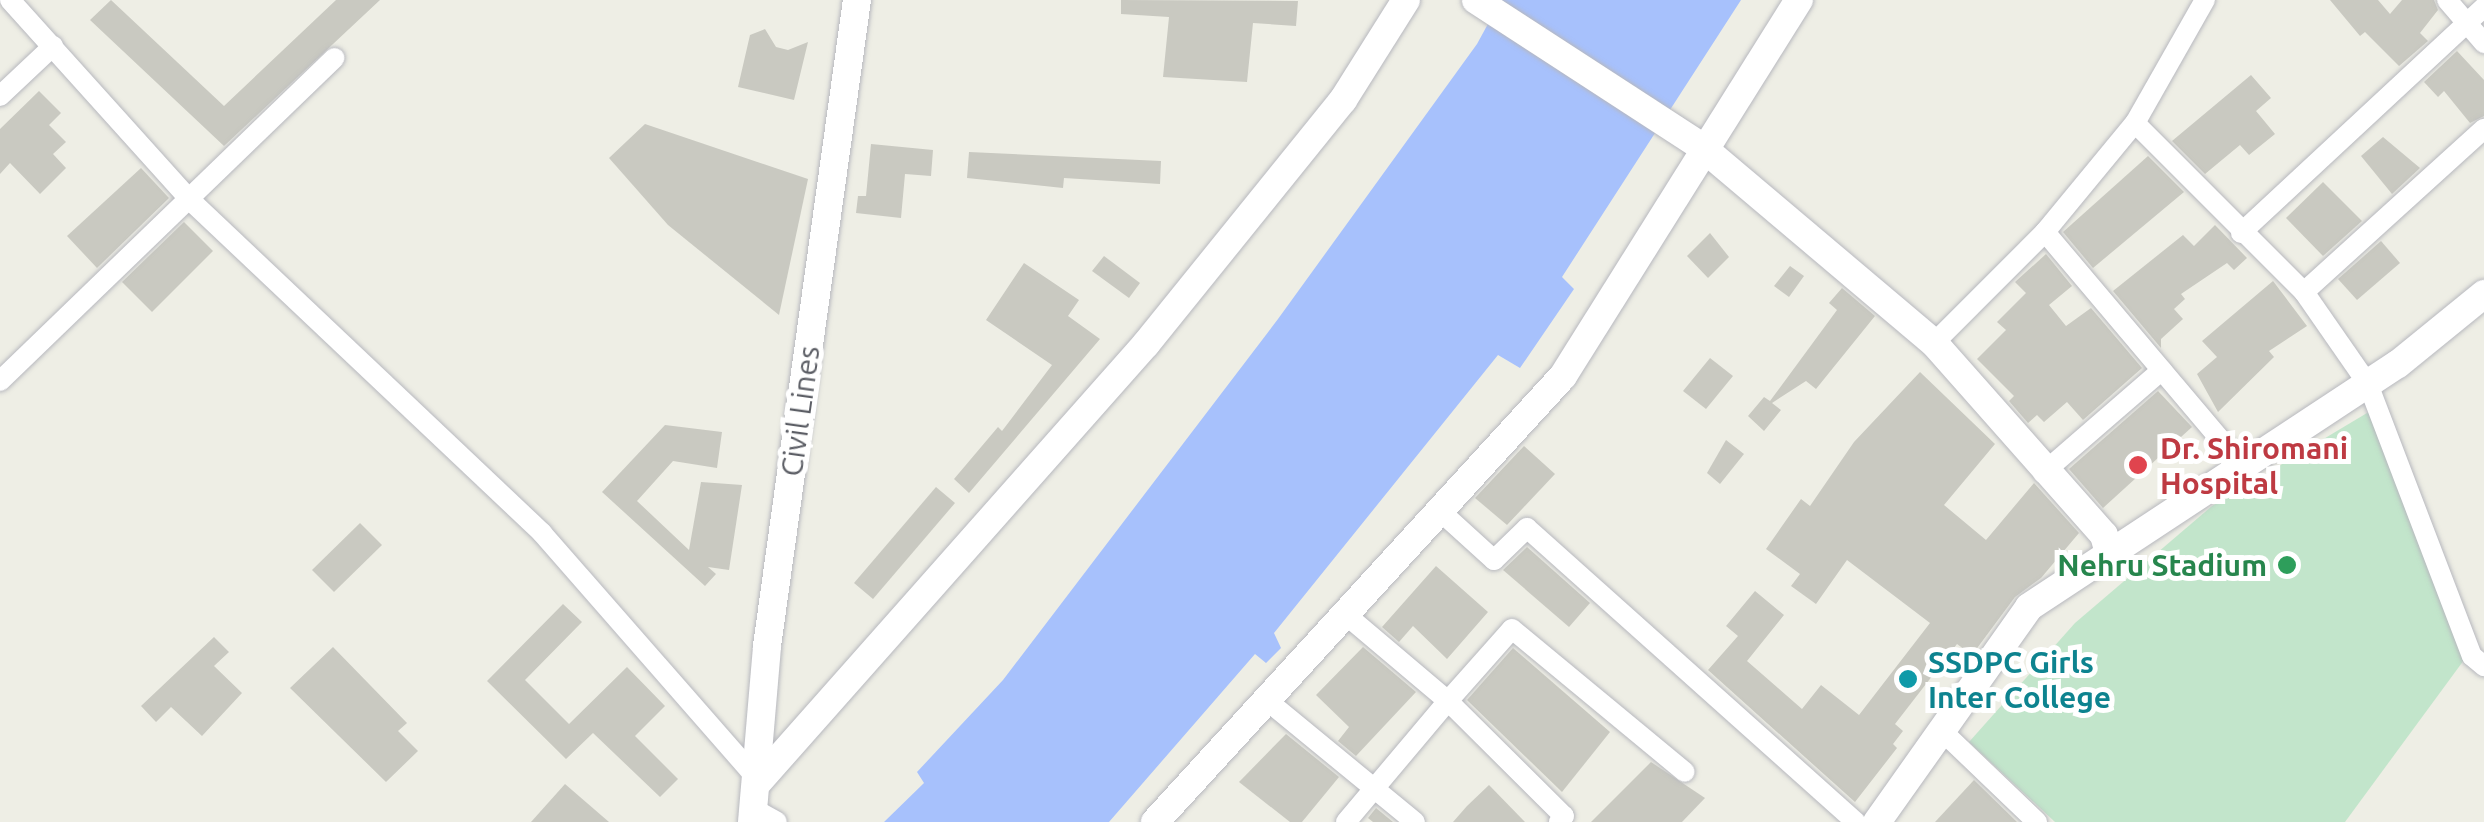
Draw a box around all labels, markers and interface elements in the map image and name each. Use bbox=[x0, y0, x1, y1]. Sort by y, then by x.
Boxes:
street label: Civil Lines bbox=[773, 343, 827, 479]
place label: Dr. Shiromani Hospital bbox=[2160, 430, 2348, 500]
marker: Dr. Shiromani Hospital bbox=[2125, 452, 2151, 478]
place label: Nehru Stadium bbox=[2057, 547, 2267, 583]
marker: Nehru Stadium bbox=[2276, 554, 2298, 576]
place label: SSDPC Girls Inter College bbox=[1928, 644, 2111, 714]
marker: SSDPC Girls Inter College bbox=[1897, 668, 1919, 690]

